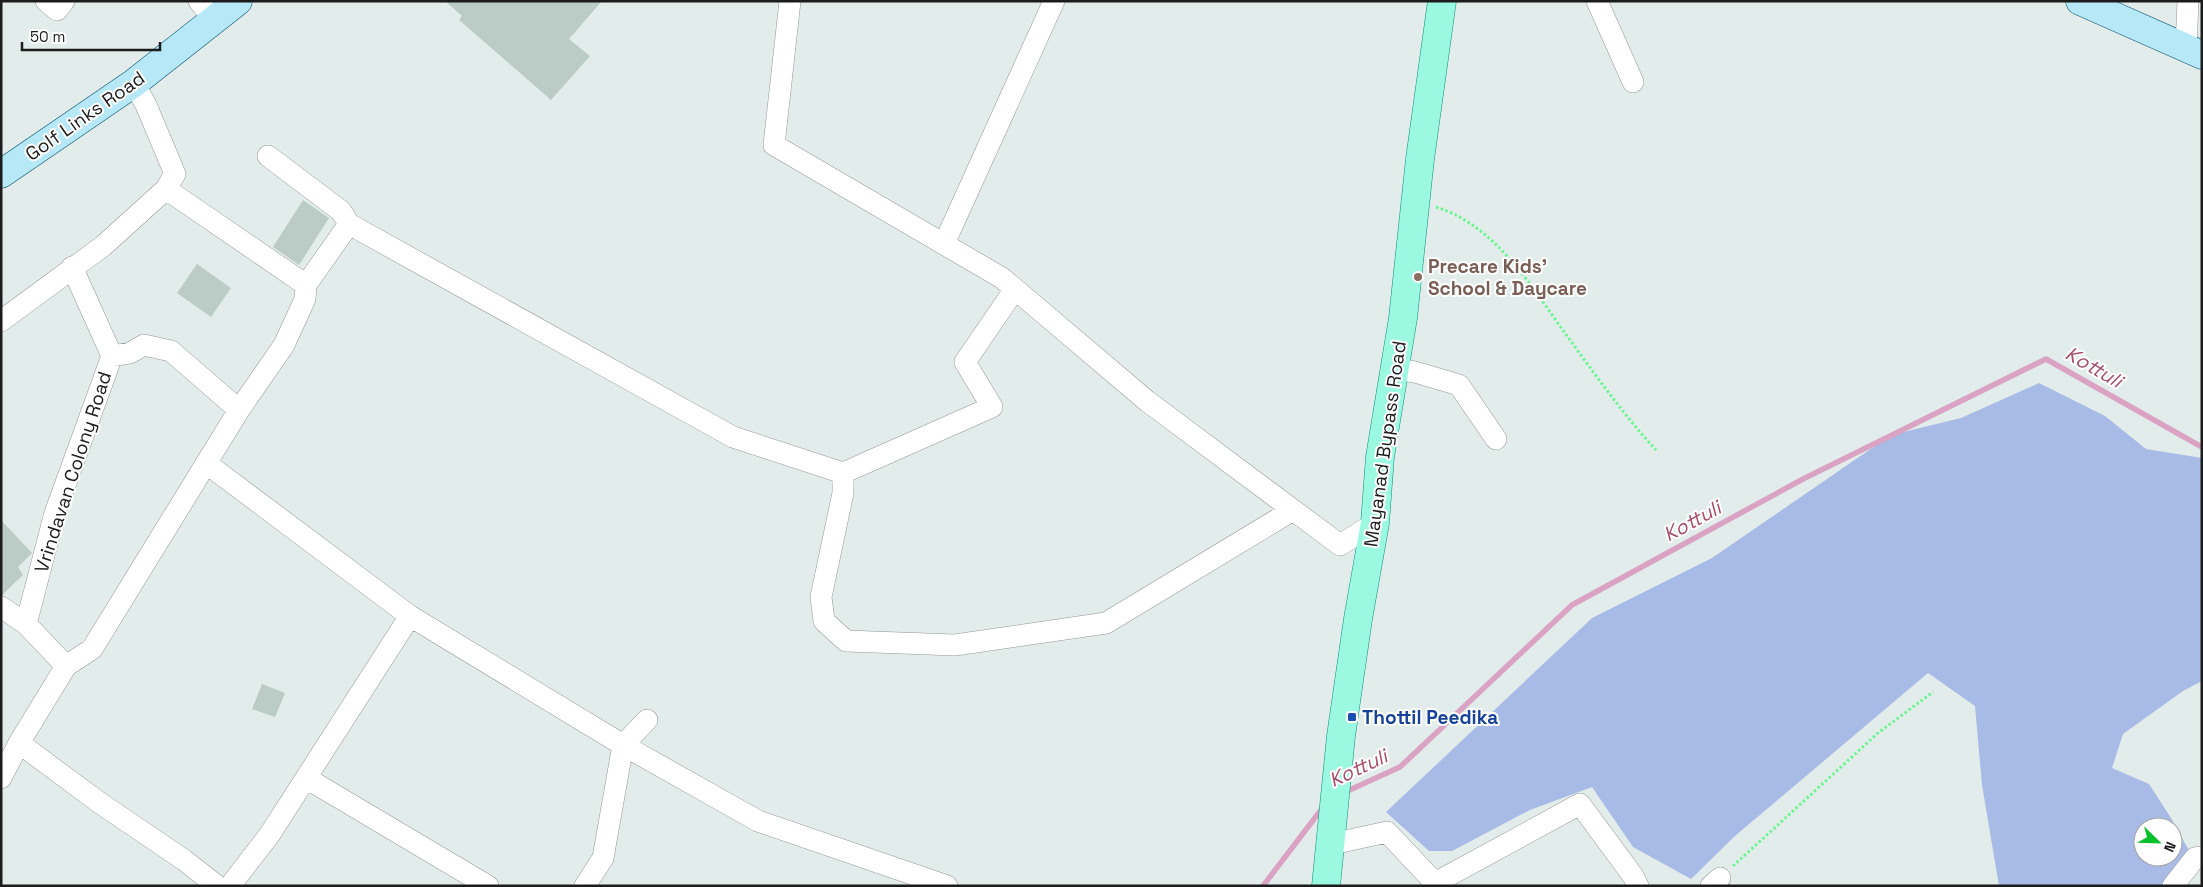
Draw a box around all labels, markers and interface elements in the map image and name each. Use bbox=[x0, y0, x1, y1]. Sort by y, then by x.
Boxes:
scale bar bbox=[22, 20, 160, 52]
text: 50 m bbox=[30, 27, 65, 46]
street label: Golf Links Road bbox=[20, 65, 150, 167]
place label: Precare Kids' School & Daycare bbox=[1428, 254, 1587, 301]
marker: Precare Kids' School & Daycare bbox=[1412, 271, 1424, 283]
street label: Mayanad Bypass Road bbox=[1358, 339, 1412, 549]
water label: Kottuli bbox=[2061, 340, 2129, 395]
street label: Vrindavan Colony Road bbox=[29, 368, 117, 576]
water label: Kottuli bbox=[1659, 494, 1727, 547]
place label: Thottil Peedika bbox=[1362, 705, 1498, 730]
marker: Thottil Peedika bbox=[1346, 711, 1358, 723]
water label: Kottuli bbox=[1324, 742, 1393, 793]
north arrow bbox=[2133, 817, 2183, 867]
text: N bbox=[2160, 839, 2180, 855]

